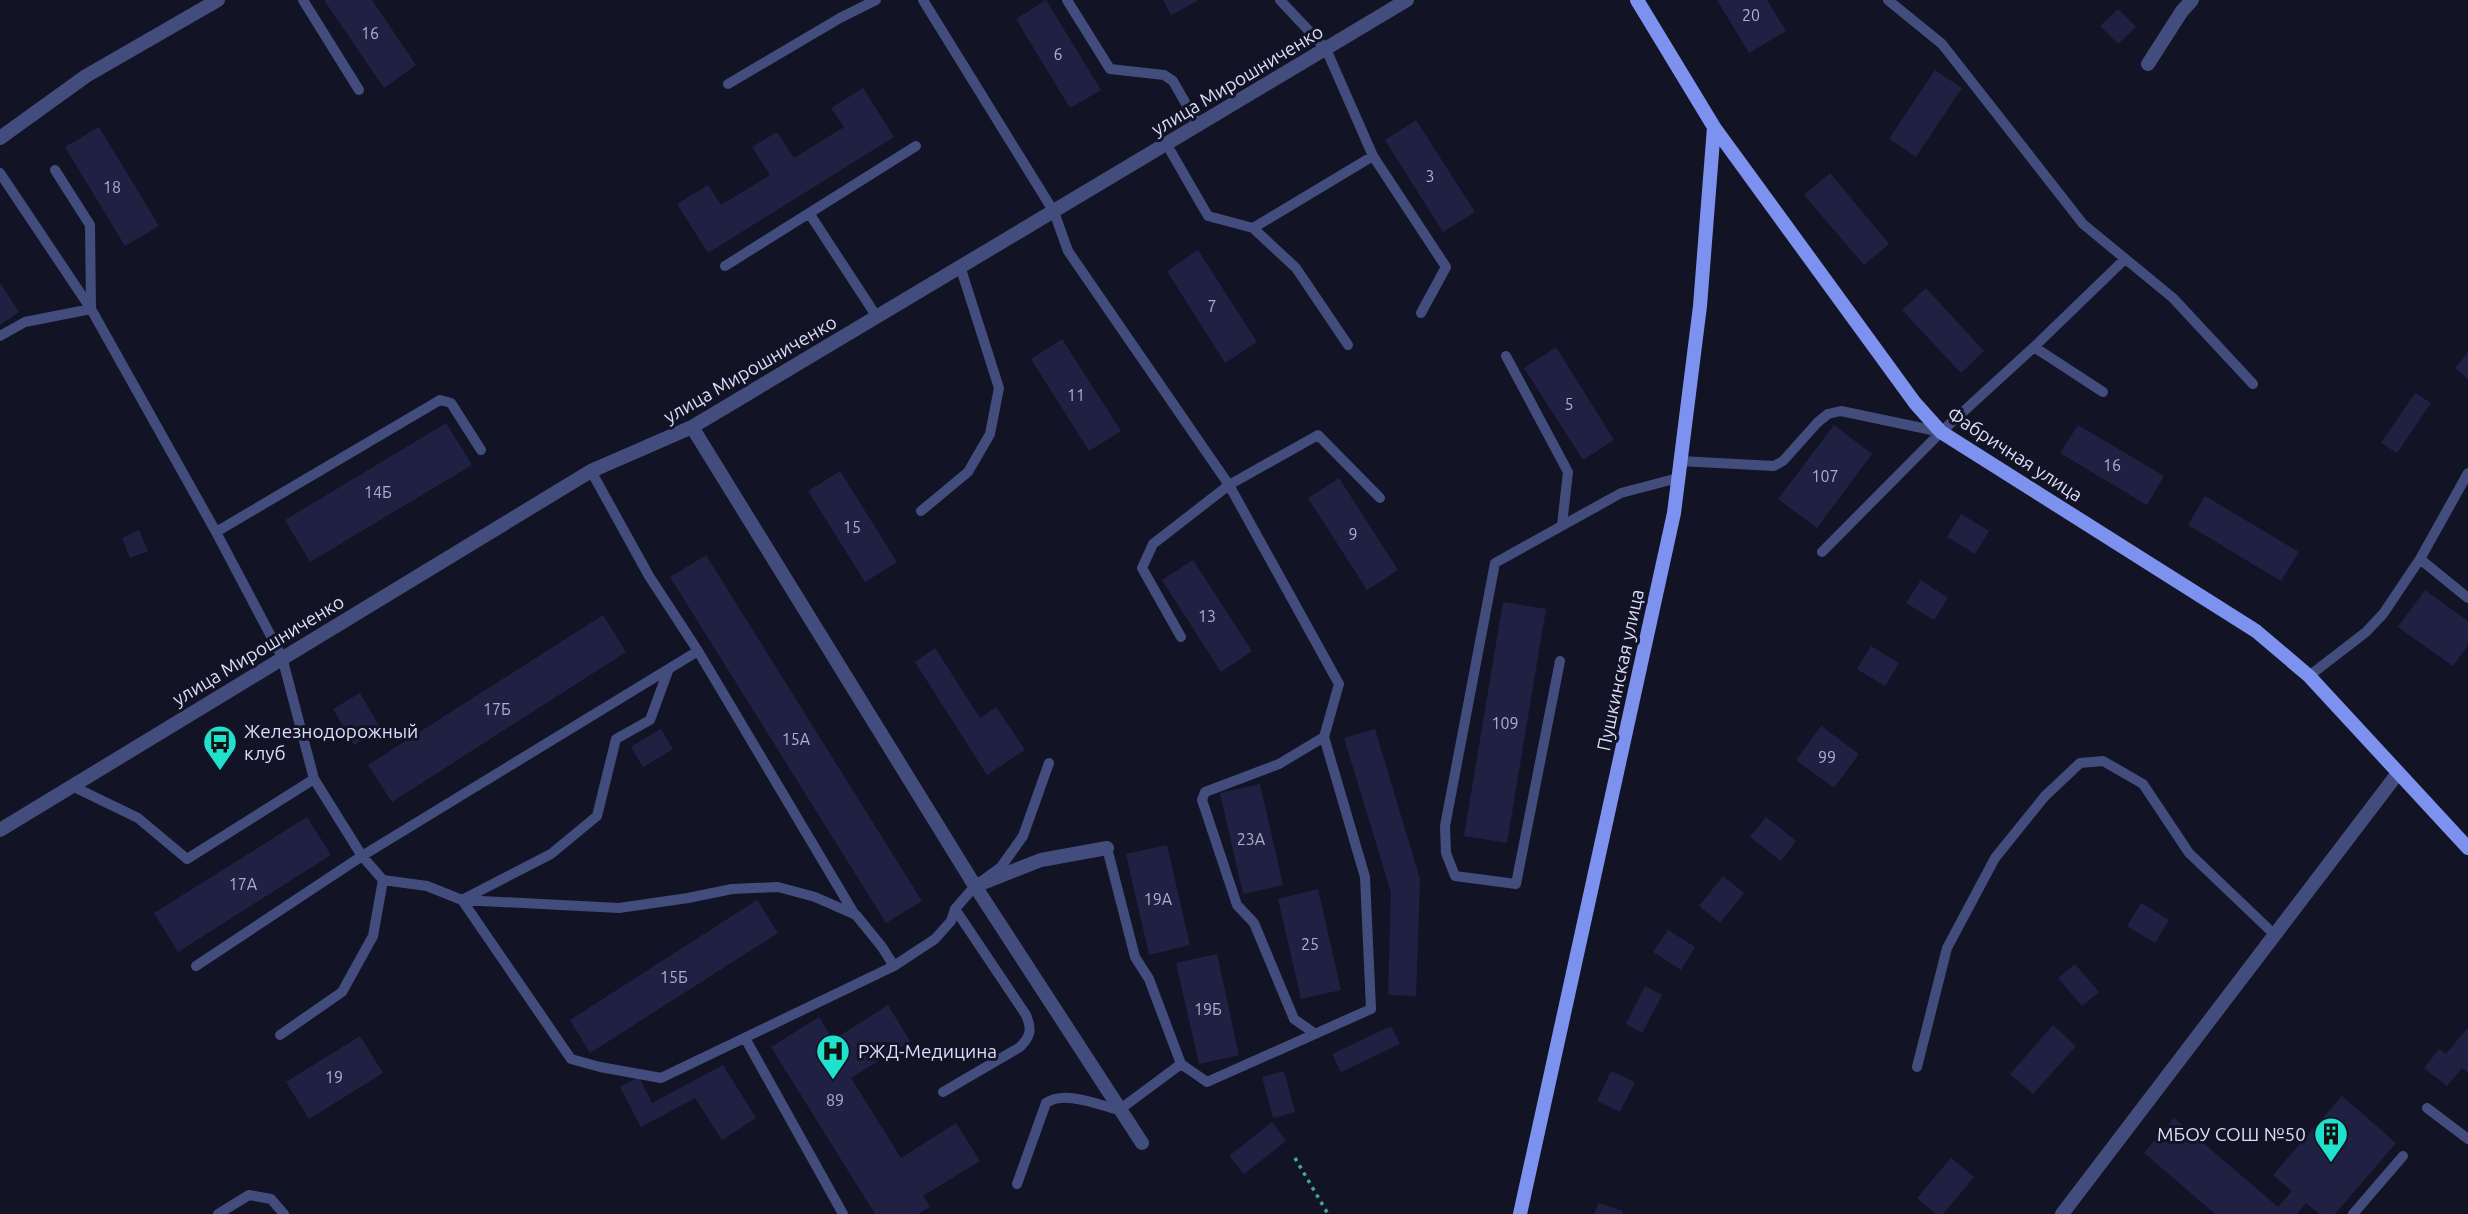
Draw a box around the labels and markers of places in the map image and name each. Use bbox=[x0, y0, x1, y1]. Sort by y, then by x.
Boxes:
place label: Железнодорожный клуб bbox=[244, 720, 418, 764]
bus stop icon: Железнодорожный клуб bbox=[201, 723, 239, 772]
hospital icon: РЖД-Медицина bbox=[814, 1032, 852, 1081]
place label: РЖД-Медицина bbox=[858, 1040, 997, 1062]
building icon: МБОУ СОШ №50 bbox=[2312, 1115, 2350, 1164]
place label: МБОУ СОШ №50 bbox=[2157, 1123, 2306, 1145]

